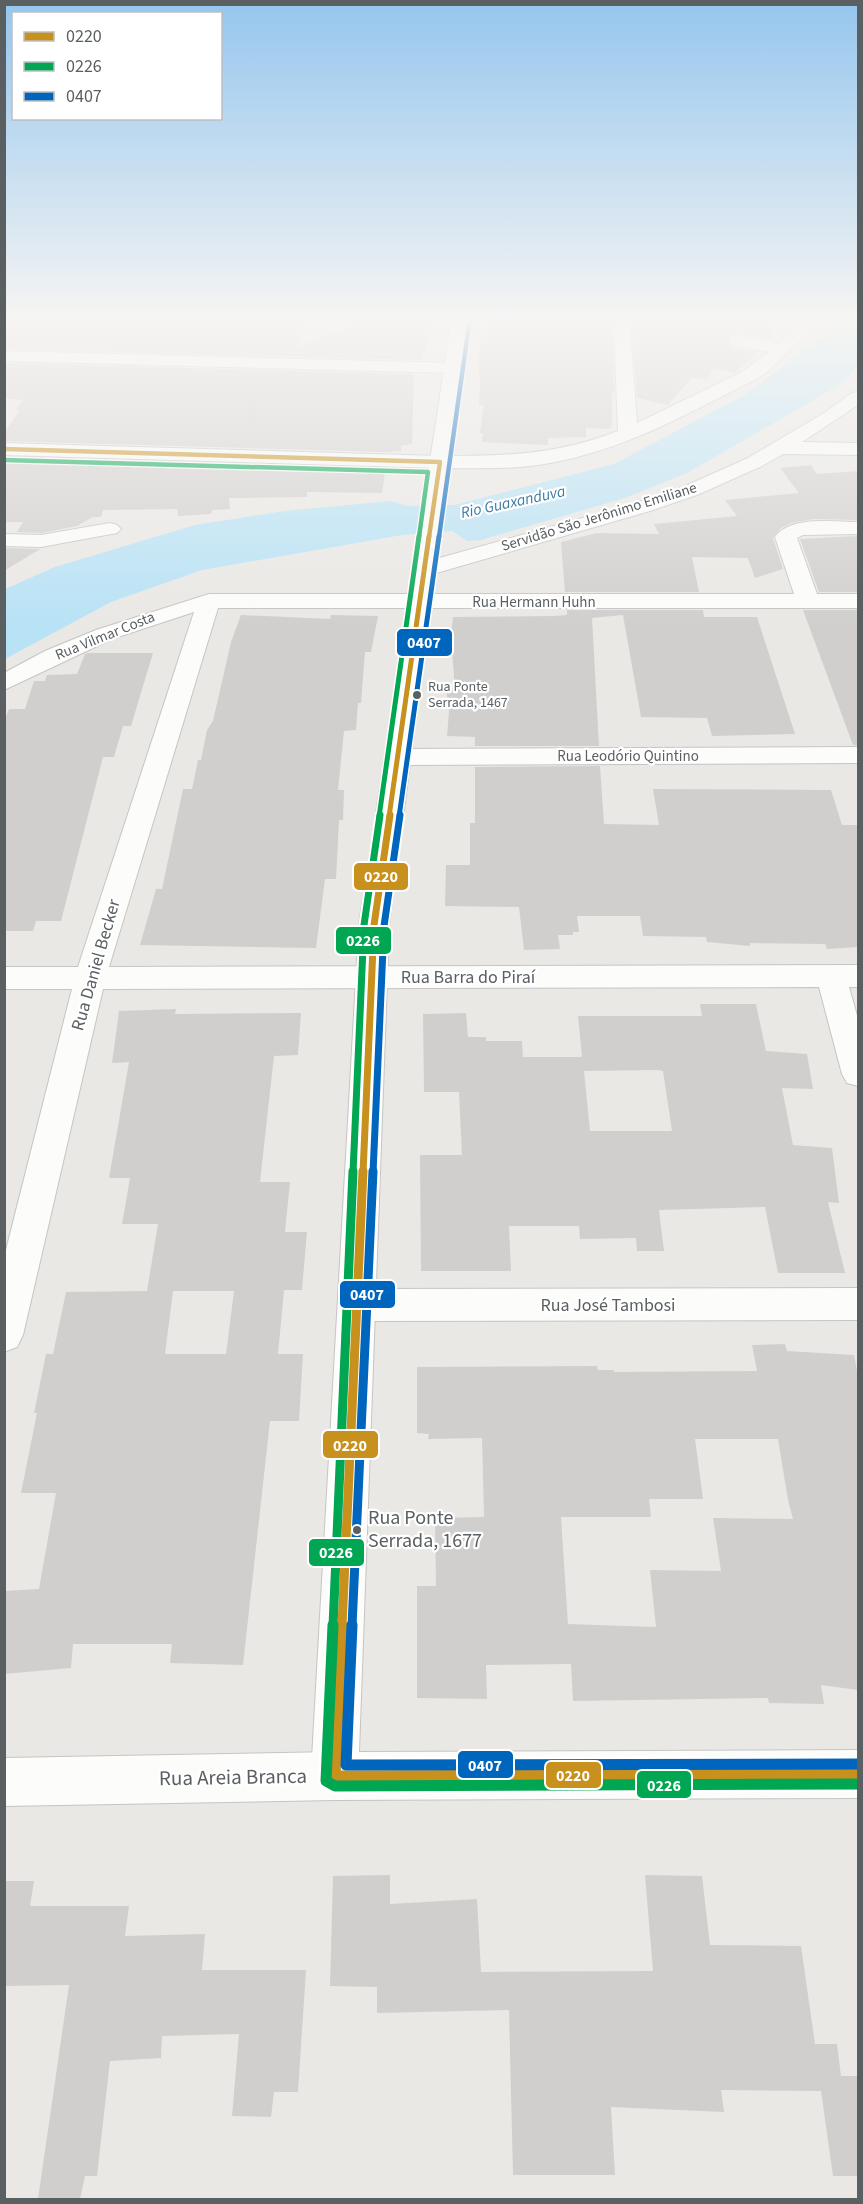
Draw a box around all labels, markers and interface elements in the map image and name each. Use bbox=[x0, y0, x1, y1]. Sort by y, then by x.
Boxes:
legend bbox=[12, 12, 222, 120]
text: 0220 bbox=[66, 24, 102, 49]
text: 0226 bbox=[66, 54, 102, 79]
text: 0407 bbox=[66, 84, 102, 109]
street label: Servidão São Jerônimo Emiliane bbox=[499, 477, 699, 557]
water label: Rio Guaxanduva bbox=[459, 480, 568, 524]
street label: Rua Hermann Huhn bbox=[472, 592, 596, 613]
street label: Rua Vilmar Costa bbox=[52, 606, 158, 666]
line badge: 0407 bbox=[396, 628, 453, 657]
text: 0407 bbox=[407, 632, 441, 654]
place label: Rua Ponte Serrada, 1467 bbox=[428, 677, 508, 713]
marker: Rua Ponte Serrada, 1467 bbox=[411, 689, 423, 701]
street label: Rua Leodório Quintino bbox=[557, 746, 699, 767]
line badge: 0220 bbox=[353, 862, 409, 891]
text: 0220 bbox=[364, 866, 398, 888]
street label: Rua Daniel Becker bbox=[65, 896, 127, 1034]
line badge: 0226 bbox=[335, 926, 392, 955]
text: 0226 bbox=[346, 930, 380, 952]
street label: Rua Barra do Piraí bbox=[401, 965, 536, 990]
line badge: 0407 bbox=[339, 1280, 396, 1309]
text: 0407 bbox=[350, 1284, 384, 1306]
street label: Rua José Tambosi bbox=[540, 1293, 676, 1318]
line badge: 0220 bbox=[322, 1430, 379, 1459]
text: 0220 bbox=[333, 1435, 367, 1457]
place label: Rua Ponte Serrada, 1677 bbox=[368, 1504, 482, 1555]
marker: Rua Ponte Serrada, 1677 bbox=[351, 1524, 363, 1536]
line badge: 0226 bbox=[308, 1538, 365, 1567]
text: 0226 bbox=[319, 1542, 353, 1564]
line badge: 0407 bbox=[457, 1750, 514, 1779]
text: 0407 bbox=[468, 1755, 502, 1777]
street label: Rua Areia Branca bbox=[159, 1761, 307, 1793]
line badge: 0220 bbox=[545, 1761, 602, 1789]
text: 0220 bbox=[556, 1765, 590, 1787]
line badge: 0226 bbox=[636, 1770, 692, 1799]
text: 0226 bbox=[647, 1775, 681, 1797]

